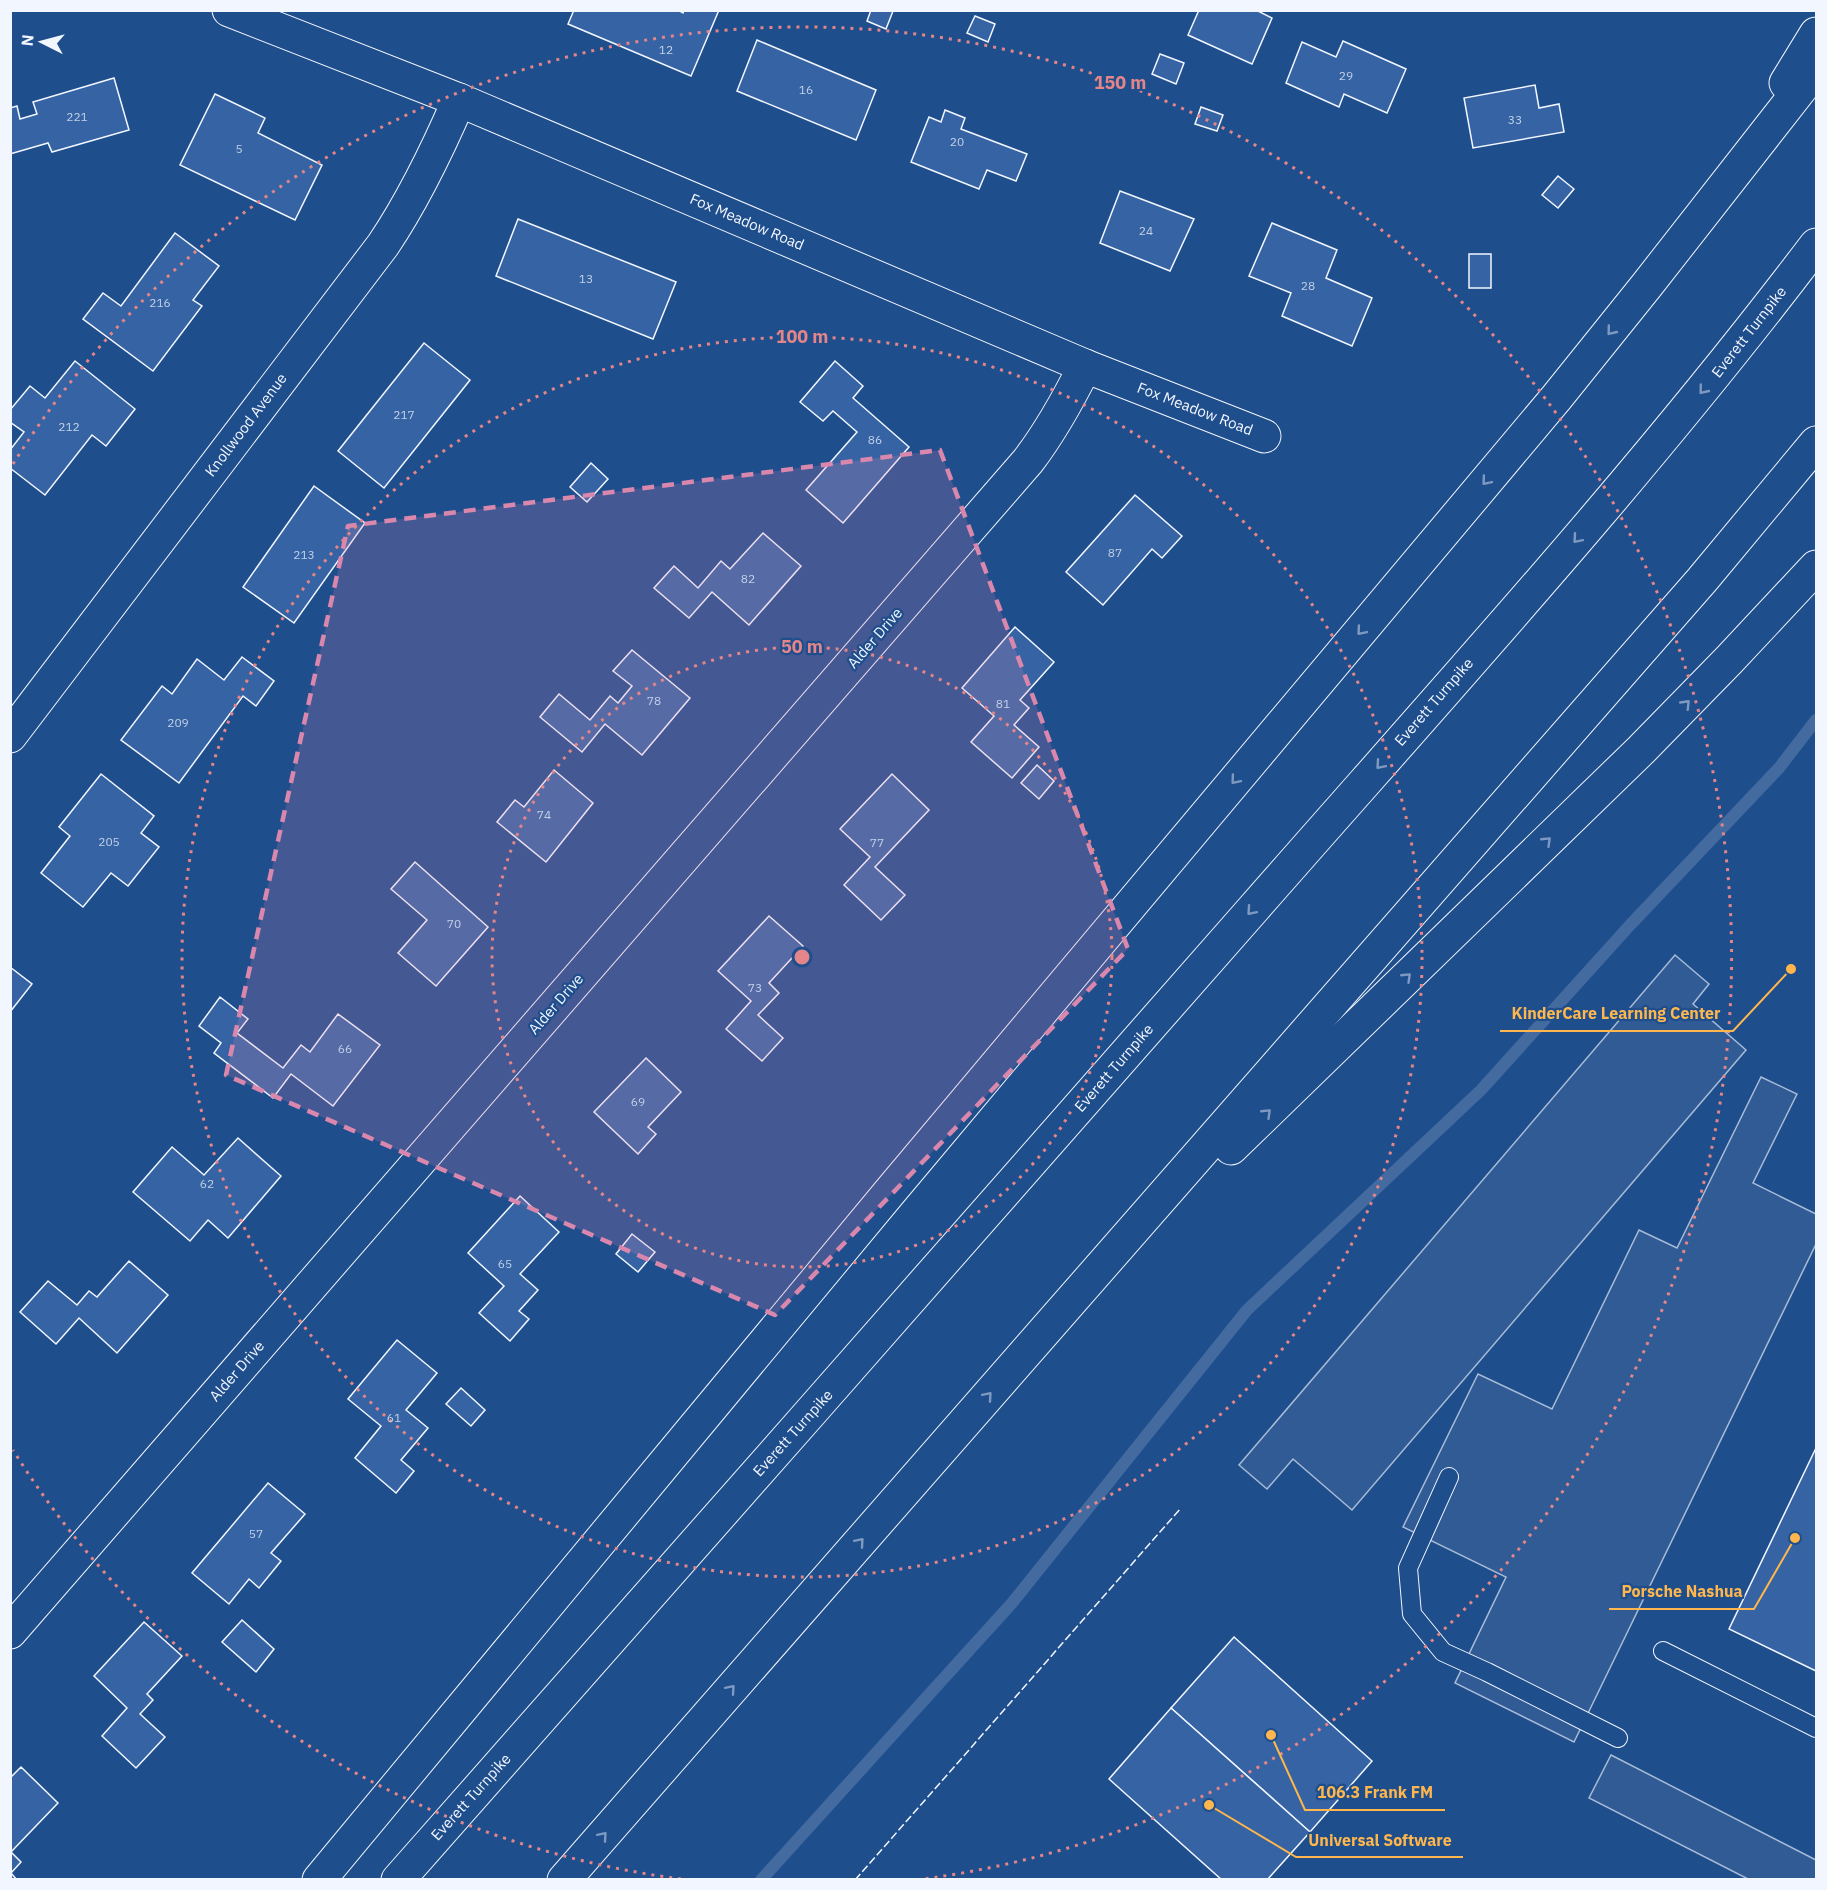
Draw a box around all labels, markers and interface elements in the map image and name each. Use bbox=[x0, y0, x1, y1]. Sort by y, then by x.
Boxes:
north arrow bbox=[12, 12, 72, 72]
text: N bbox=[17, 34, 38, 47]
house number: 12 bbox=[659, 42, 673, 57]
house number: 29 bbox=[1339, 68, 1353, 83]
text: 150 m bbox=[1094, 71, 1146, 94]
house number: 16 bbox=[799, 82, 813, 97]
house number: 221 bbox=[66, 109, 88, 124]
house number: 33 bbox=[1508, 112, 1522, 127]
house number: 20 bbox=[950, 134, 964, 149]
house number: 5 bbox=[235, 141, 243, 156]
street label: Fox Meadow Road bbox=[687, 189, 807, 254]
house number: 24 bbox=[1139, 223, 1153, 238]
house number: 13 bbox=[579, 271, 593, 286]
house number: 28 bbox=[1301, 278, 1315, 293]
street label: Everett Turnpike bbox=[1707, 282, 1790, 381]
house number: 216 bbox=[149, 295, 171, 310]
one-way arrow bbox=[1607, 324, 1618, 335]
text: 100 m bbox=[776, 325, 828, 348]
street label: Knollwood Avenue bbox=[200, 369, 291, 480]
street label: Fox Meadow Road bbox=[1135, 378, 1256, 439]
one-way arrow bbox=[1699, 383, 1710, 394]
house number: 217 bbox=[393, 407, 415, 422]
house number: 212 bbox=[58, 419, 80, 434]
house number: 86 bbox=[868, 432, 882, 447]
one-way arrow bbox=[1482, 474, 1493, 485]
one-way arrow bbox=[1573, 532, 1584, 543]
house number: 87 bbox=[1108, 545, 1122, 560]
house number: 213 bbox=[293, 547, 315, 562]
house number: 82 bbox=[741, 571, 755, 586]
street label: Alder Drive bbox=[843, 603, 906, 672]
one-way arrow bbox=[1357, 624, 1368, 635]
text: 50 m bbox=[781, 635, 823, 658]
street label: Everett Turnpike bbox=[1390, 654, 1477, 750]
house number: 78 bbox=[647, 693, 661, 708]
house number: 81 bbox=[996, 696, 1010, 711]
one-way arrow bbox=[1679, 700, 1690, 710]
house number: 209 bbox=[167, 715, 189, 730]
one-way arrow bbox=[1376, 758, 1387, 769]
one-way arrow bbox=[1232, 773, 1243, 784]
house number: 74 bbox=[537, 807, 551, 822]
house number: 205 bbox=[98, 834, 120, 849]
house number: 77 bbox=[870, 835, 884, 850]
one-way arrow bbox=[1541, 837, 1551, 848]
one-way arrow bbox=[1247, 905, 1258, 915]
house number: 70 bbox=[447, 916, 461, 931]
centre of rings bbox=[792, 947, 812, 967]
street label: Alder Drive bbox=[524, 969, 587, 1038]
one-way arrow bbox=[1401, 973, 1411, 984]
house number: 73 bbox=[748, 980, 762, 995]
callout: KinderCare Learning Center bbox=[1500, 997, 1733, 1031]
text: KinderCare Learning Center bbox=[1512, 1003, 1721, 1023]
street label: Everett Turnpike bbox=[1070, 1020, 1157, 1116]
house number: 66 bbox=[338, 1041, 352, 1056]
house number: 69 bbox=[631, 1094, 645, 1109]
one-way arrow bbox=[1260, 1109, 1271, 1120]
house number: 62 bbox=[200, 1176, 214, 1191]
house number: 65 bbox=[498, 1256, 512, 1271]
street label: Alder Drive bbox=[205, 1336, 268, 1405]
street label: Everett Turnpike bbox=[749, 1385, 837, 1480]
one-way arrow bbox=[981, 1392, 992, 1403]
house number: 61 bbox=[387, 1410, 401, 1425]
house number: 57 bbox=[249, 1526, 263, 1541]
one-way arrow bbox=[853, 1538, 864, 1549]
callout: Porsche Nashua bbox=[1609, 1575, 1754, 1609]
text: Porsche Nashua bbox=[1621, 1581, 1743, 1601]
one-way arrow bbox=[724, 1685, 735, 1696]
street label: Everett Turnpike bbox=[427, 1749, 515, 1844]
callout: 106.3 Frank FM bbox=[1305, 1776, 1445, 1810]
text: 106.3 Frank FM bbox=[1317, 1782, 1433, 1802]
callout: Universal Software bbox=[1296, 1823, 1463, 1857]
text: Universal Software bbox=[1308, 1830, 1452, 1850]
one-way arrow bbox=[596, 1832, 607, 1842]

